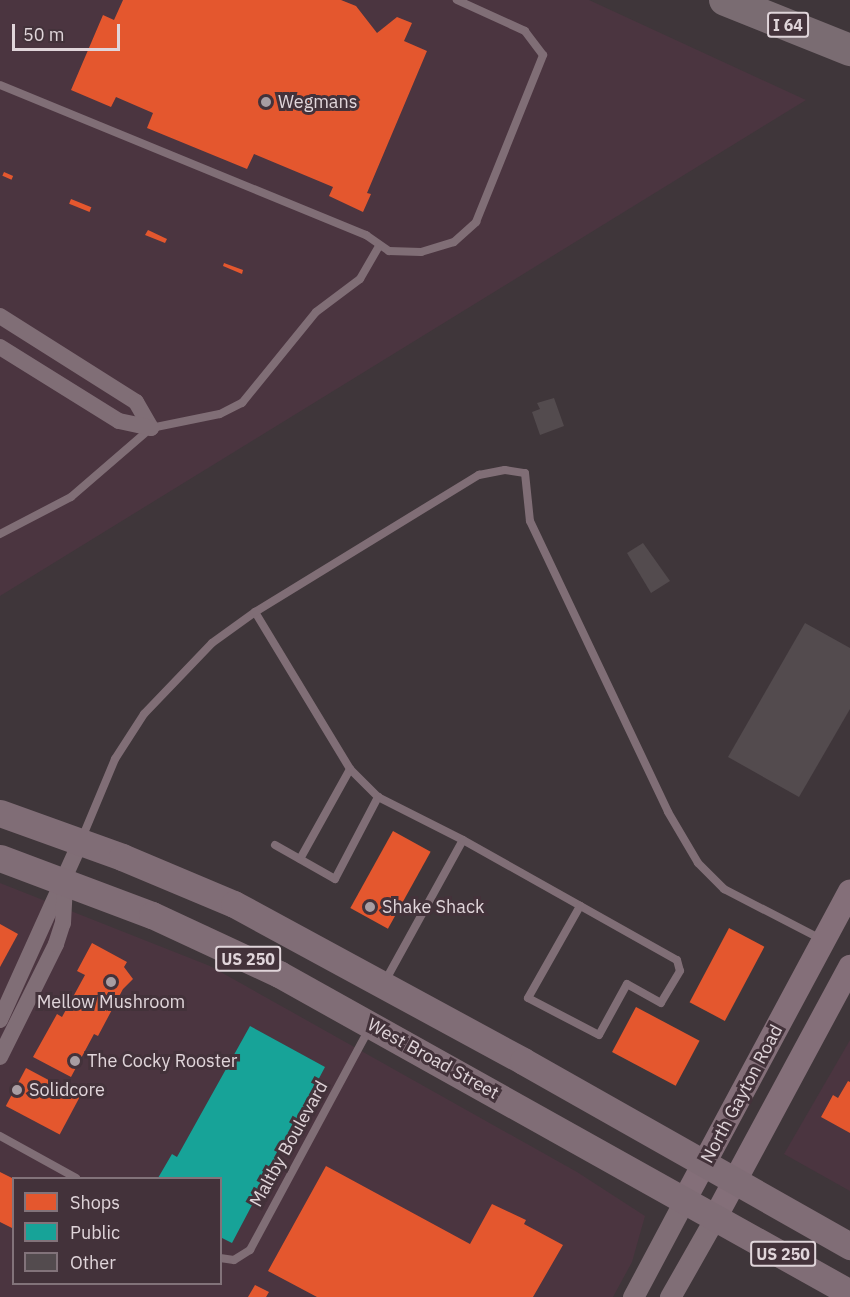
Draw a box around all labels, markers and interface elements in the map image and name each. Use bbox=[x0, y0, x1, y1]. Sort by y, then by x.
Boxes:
scale bar bbox=[15, 12, 123, 50]
road number: I 64 bbox=[767, 12, 809, 38]
text: 50 m bbox=[23, 23, 65, 46]
place label: Wegmans bbox=[278, 91, 357, 113]
marker: Wegmans bbox=[259, 95, 273, 109]
place label: Shake Shack bbox=[382, 896, 484, 918]
marker: Shake Shack bbox=[363, 900, 377, 914]
road number: US 250 bbox=[215, 946, 281, 972]
marker: Mellow Mushroom bbox=[104, 975, 118, 989]
place label: Mellow Mushroom bbox=[37, 991, 185, 1013]
street label: West Broad Street bbox=[364, 1014, 502, 1104]
street label: North Gayton Road bbox=[696, 1021, 788, 1167]
place label: The Cocky Rooster bbox=[87, 1050, 237, 1072]
marker: The Cocky Rooster bbox=[68, 1054, 82, 1068]
street label: Maltby Boulevard bbox=[245, 1077, 333, 1211]
place label: Solidcore bbox=[29, 1079, 105, 1101]
marker: Solidcore bbox=[10, 1083, 24, 1097]
legend bbox=[12, 1177, 222, 1285]
text: Shops bbox=[70, 1191, 120, 1214]
text: Public bbox=[70, 1221, 120, 1244]
road number: US 250 bbox=[750, 1241, 816, 1267]
text: Other bbox=[70, 1251, 116, 1274]

